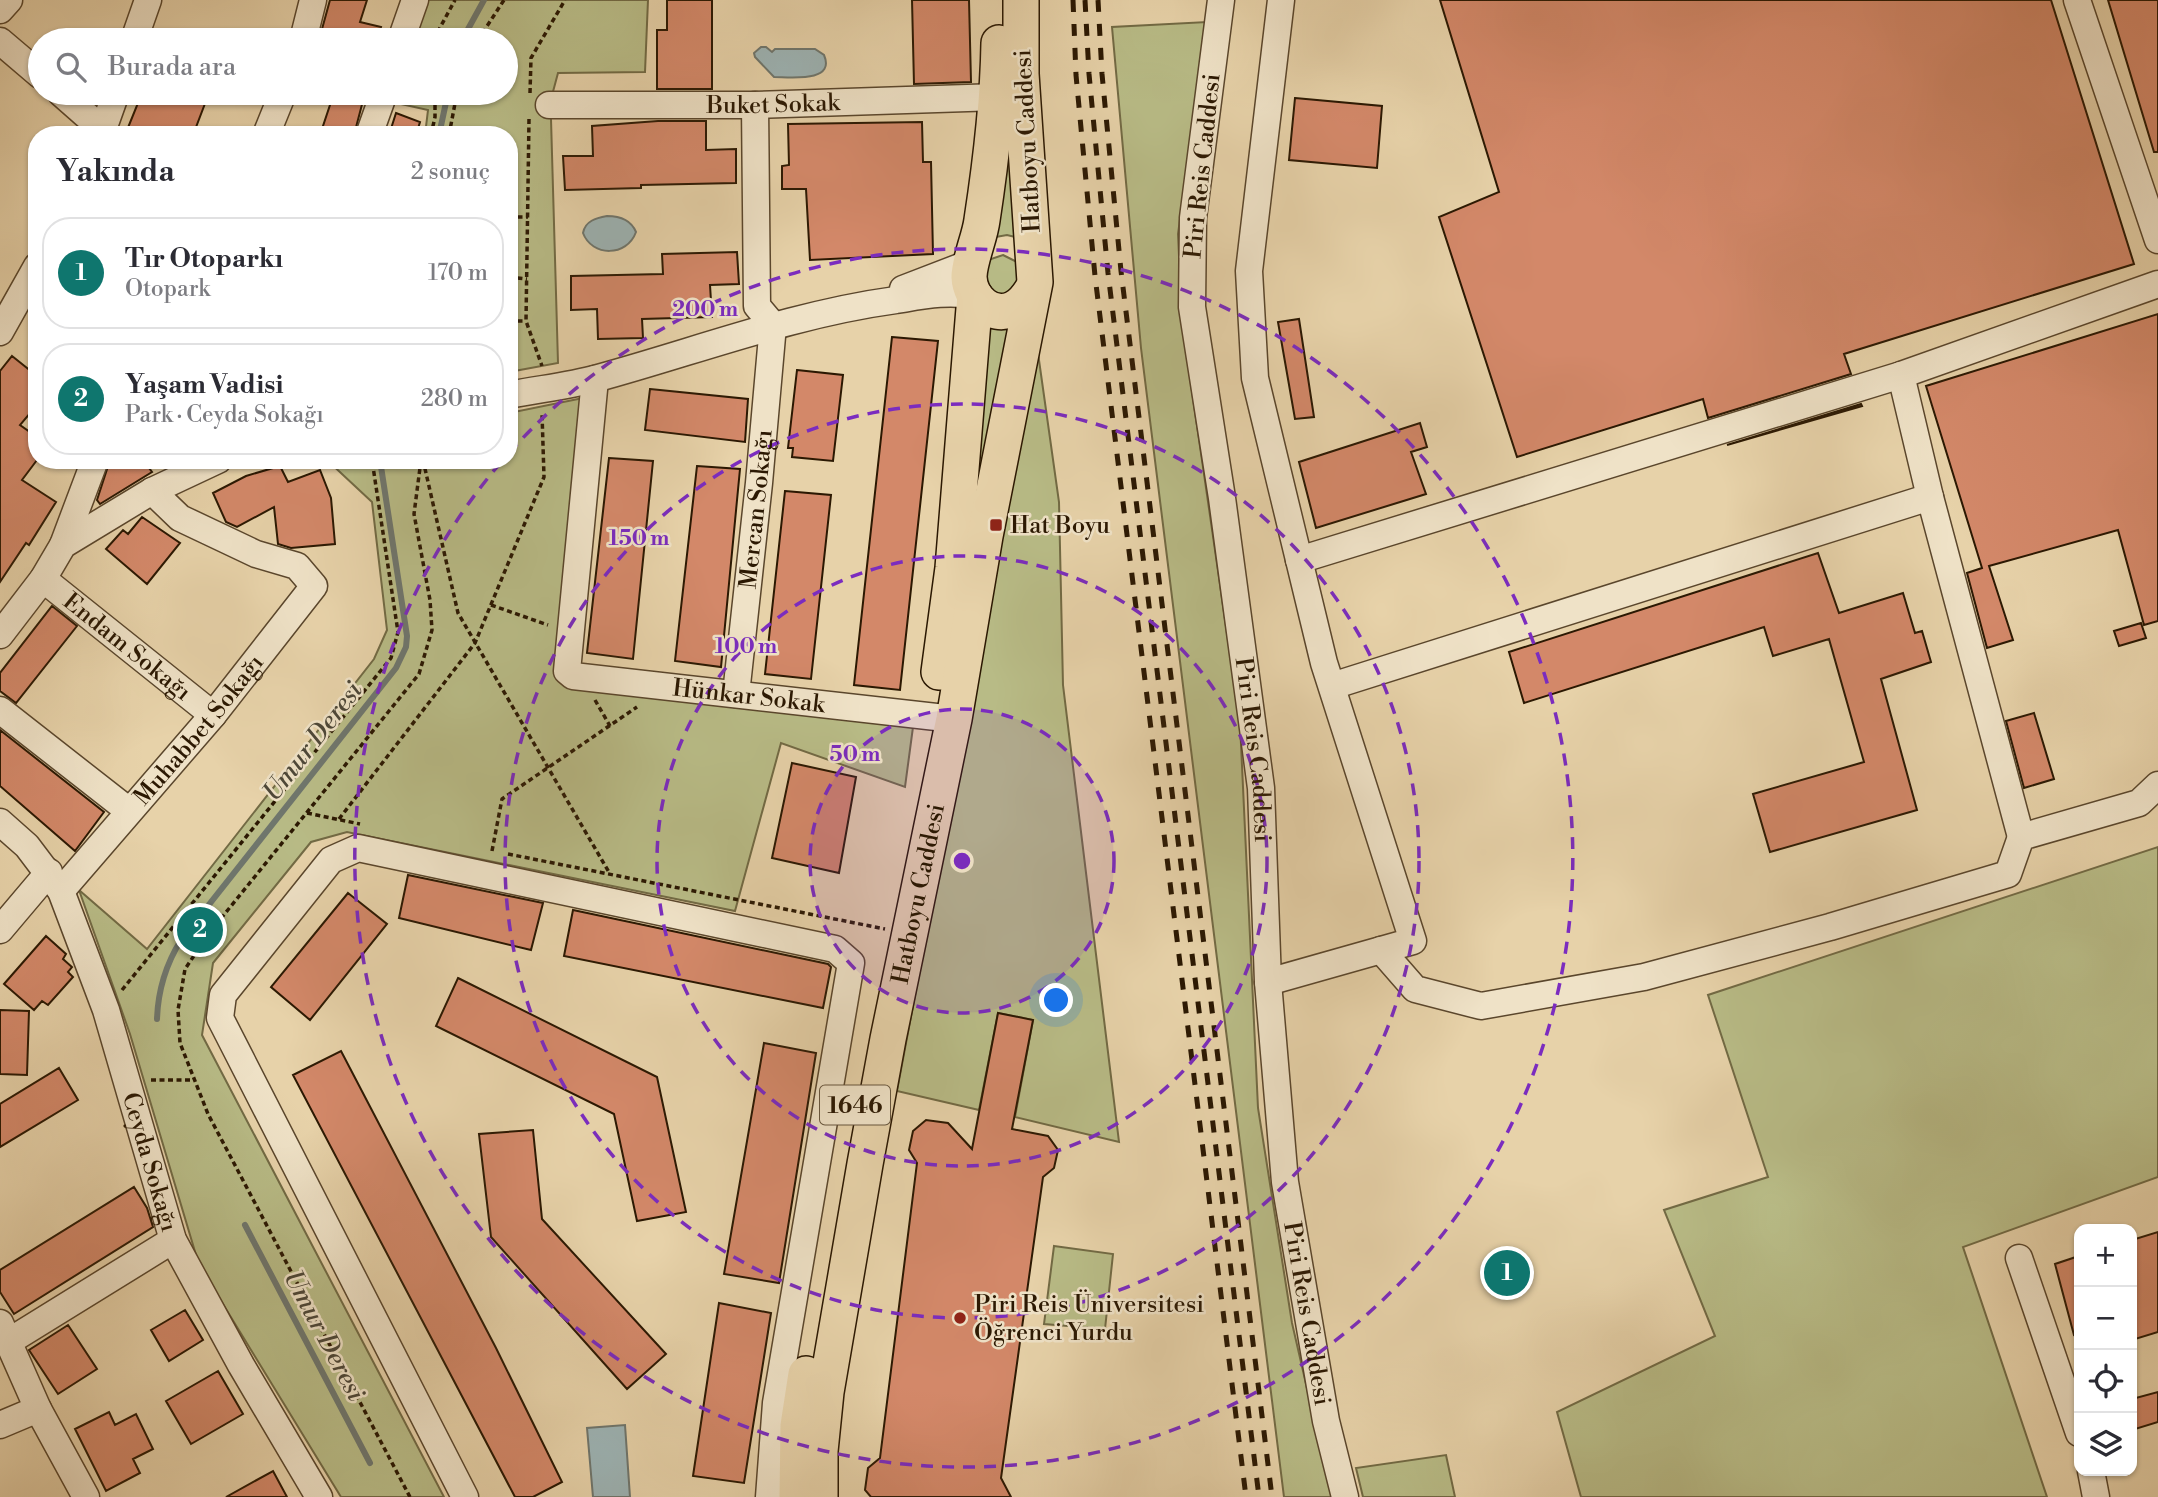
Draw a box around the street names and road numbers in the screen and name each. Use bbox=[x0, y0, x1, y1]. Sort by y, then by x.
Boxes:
street label: Hatboyu Caddesi bbox=[1008, 48, 1048, 233]
street label: Piri Reis Caddesi bbox=[1178, 72, 1228, 260]
street label: Buket Sokak bbox=[705, 88, 842, 121]
street label: Mercan Sokağı bbox=[734, 428, 780, 590]
street label: Endam Sokağı bbox=[57, 587, 197, 708]
street label: Muhabbet Sokağı bbox=[128, 649, 271, 812]
street label: Piri Reis Caddesi bbox=[1228, 656, 1277, 843]
street label: Hünkar Sokak bbox=[671, 673, 828, 720]
street label: Hatboyu Caddesi bbox=[886, 801, 952, 987]
road number: 1646 bbox=[820, 1086, 890, 1124]
street label: Ceyda Sokağı bbox=[115, 1089, 184, 1235]
street label: Piri Reis Caddesi bbox=[1276, 1219, 1337, 1408]

